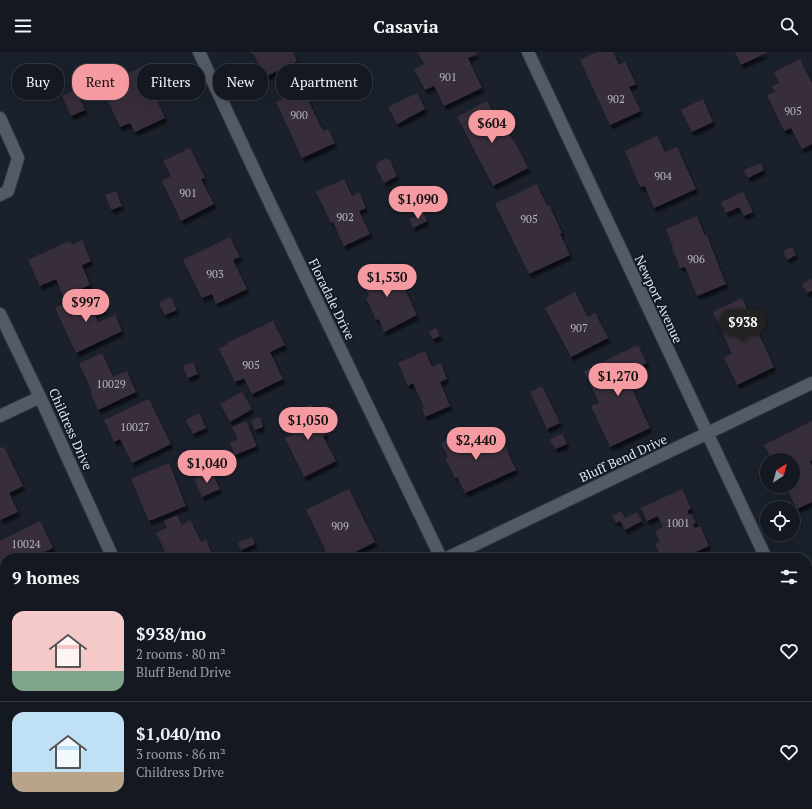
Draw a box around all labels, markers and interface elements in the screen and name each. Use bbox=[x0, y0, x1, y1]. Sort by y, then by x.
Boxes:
text: Casavia bbox=[373, 14, 439, 38]
icon: menu bbox=[12, 15, 34, 37]
icon: search bbox=[778, 15, 800, 37]
chip: Buy bbox=[12, 64, 64, 100]
chip: Rent bbox=[72, 64, 129, 100]
chip: Filters bbox=[137, 64, 205, 100]
chip: New bbox=[213, 64, 268, 100]
chip: Apartment bbox=[276, 64, 372, 100]
house number: 901 bbox=[439, 70, 457, 84]
house number: 902 bbox=[607, 92, 625, 106]
house number: 905 bbox=[784, 104, 802, 118]
house number: 900 bbox=[290, 108, 308, 122]
pin: $604 bbox=[468, 110, 516, 144]
text: $604 bbox=[477, 114, 507, 132]
house number: 904 bbox=[654, 169, 672, 183]
house number: 901 bbox=[179, 186, 197, 200]
pin: $1,090 bbox=[385, 186, 451, 220]
text: $1,090 bbox=[398, 190, 438, 208]
house number: 902 bbox=[336, 210, 354, 224]
house number: 905 bbox=[520, 212, 538, 226]
street label: Newport Avenue bbox=[631, 252, 687, 346]
house number: 906 bbox=[687, 252, 705, 266]
street label: Floradale Drive bbox=[305, 255, 359, 343]
pin: $1,530 bbox=[354, 264, 420, 298]
house number: 903 bbox=[206, 267, 224, 281]
text: $1,530 bbox=[367, 268, 407, 286]
pin: $997 bbox=[62, 289, 110, 323]
text: $997 bbox=[71, 293, 101, 311]
pin: $938 bbox=[719, 309, 767, 343]
text: $938 bbox=[728, 313, 758, 331]
house number: 907 bbox=[570, 321, 588, 335]
house number: 905 bbox=[242, 358, 260, 372]
pin: $1,270 bbox=[585, 363, 651, 397]
text: $1,270 bbox=[598, 367, 638, 385]
house number: 10029 bbox=[96, 377, 126, 391]
street label: Childress Drive bbox=[45, 385, 97, 473]
pin: $1,050 bbox=[275, 407, 341, 441]
text: $1,050 bbox=[288, 411, 328, 429]
house number: 10027 bbox=[120, 420, 150, 434]
pin: $2,440 bbox=[443, 427, 509, 461]
street label: Bluff Bend Drive bbox=[576, 430, 670, 486]
text: $2,440 bbox=[456, 431, 496, 449]
pin: $1,040 bbox=[174, 450, 240, 484]
north arrow bbox=[760, 453, 800, 493]
map controls bbox=[760, 453, 800, 541]
text: $1,040 bbox=[187, 454, 227, 472]
button: locate bbox=[760, 501, 800, 541]
house number: 1001 bbox=[666, 516, 690, 530]
house number: 909 bbox=[331, 519, 349, 533]
house number: 10024 bbox=[11, 537, 41, 551]
text: 9 homes bbox=[12, 566, 80, 589]
icon: filters bbox=[778, 566, 800, 588]
text: $938/mo bbox=[136, 622, 206, 645]
icon: home bbox=[44, 627, 92, 675]
icon: heart bbox=[778, 640, 800, 662]
text: 2 rooms · 80 m² bbox=[136, 645, 226, 663]
text: Bluff Bend Drive bbox=[136, 663, 231, 681]
text: $1,040/mo bbox=[136, 722, 221, 745]
icon: home bbox=[44, 728, 92, 776]
icon: heart bbox=[778, 741, 800, 763]
text: 3 rooms · 86 m² bbox=[136, 745, 226, 763]
text: Childress Drive bbox=[136, 763, 224, 781]

